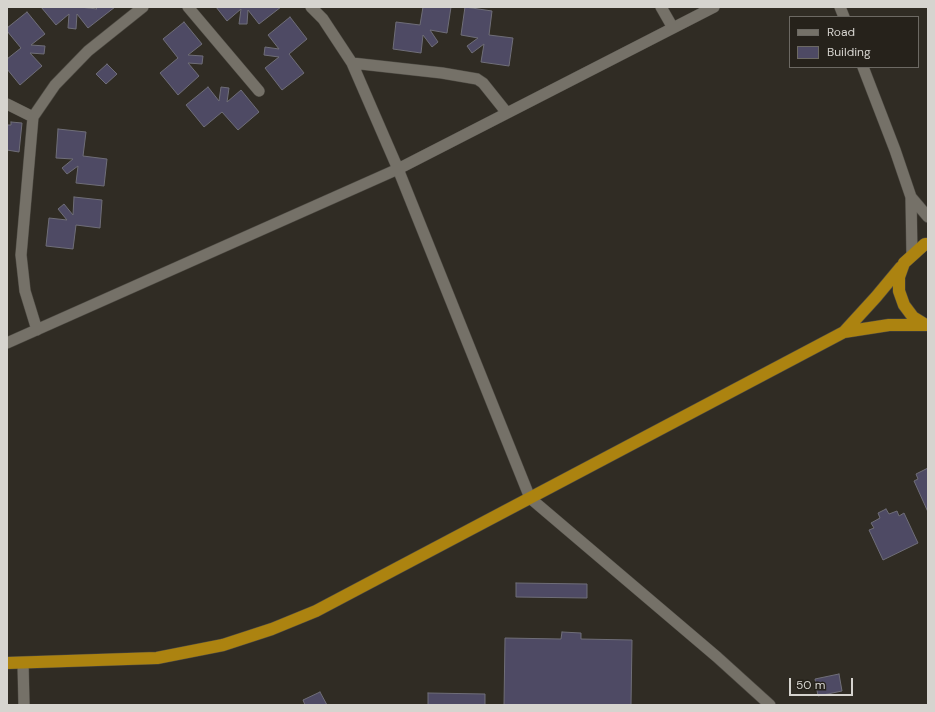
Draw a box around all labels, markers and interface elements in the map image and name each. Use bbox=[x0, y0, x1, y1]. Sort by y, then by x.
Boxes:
legend bbox=[789, 16, 919, 68]
text: Road bbox=[827, 24, 855, 40]
text: Building bbox=[827, 44, 871, 60]
scale bar bbox=[791, 670, 855, 696]
text: 50 m bbox=[796, 677, 825, 693]

